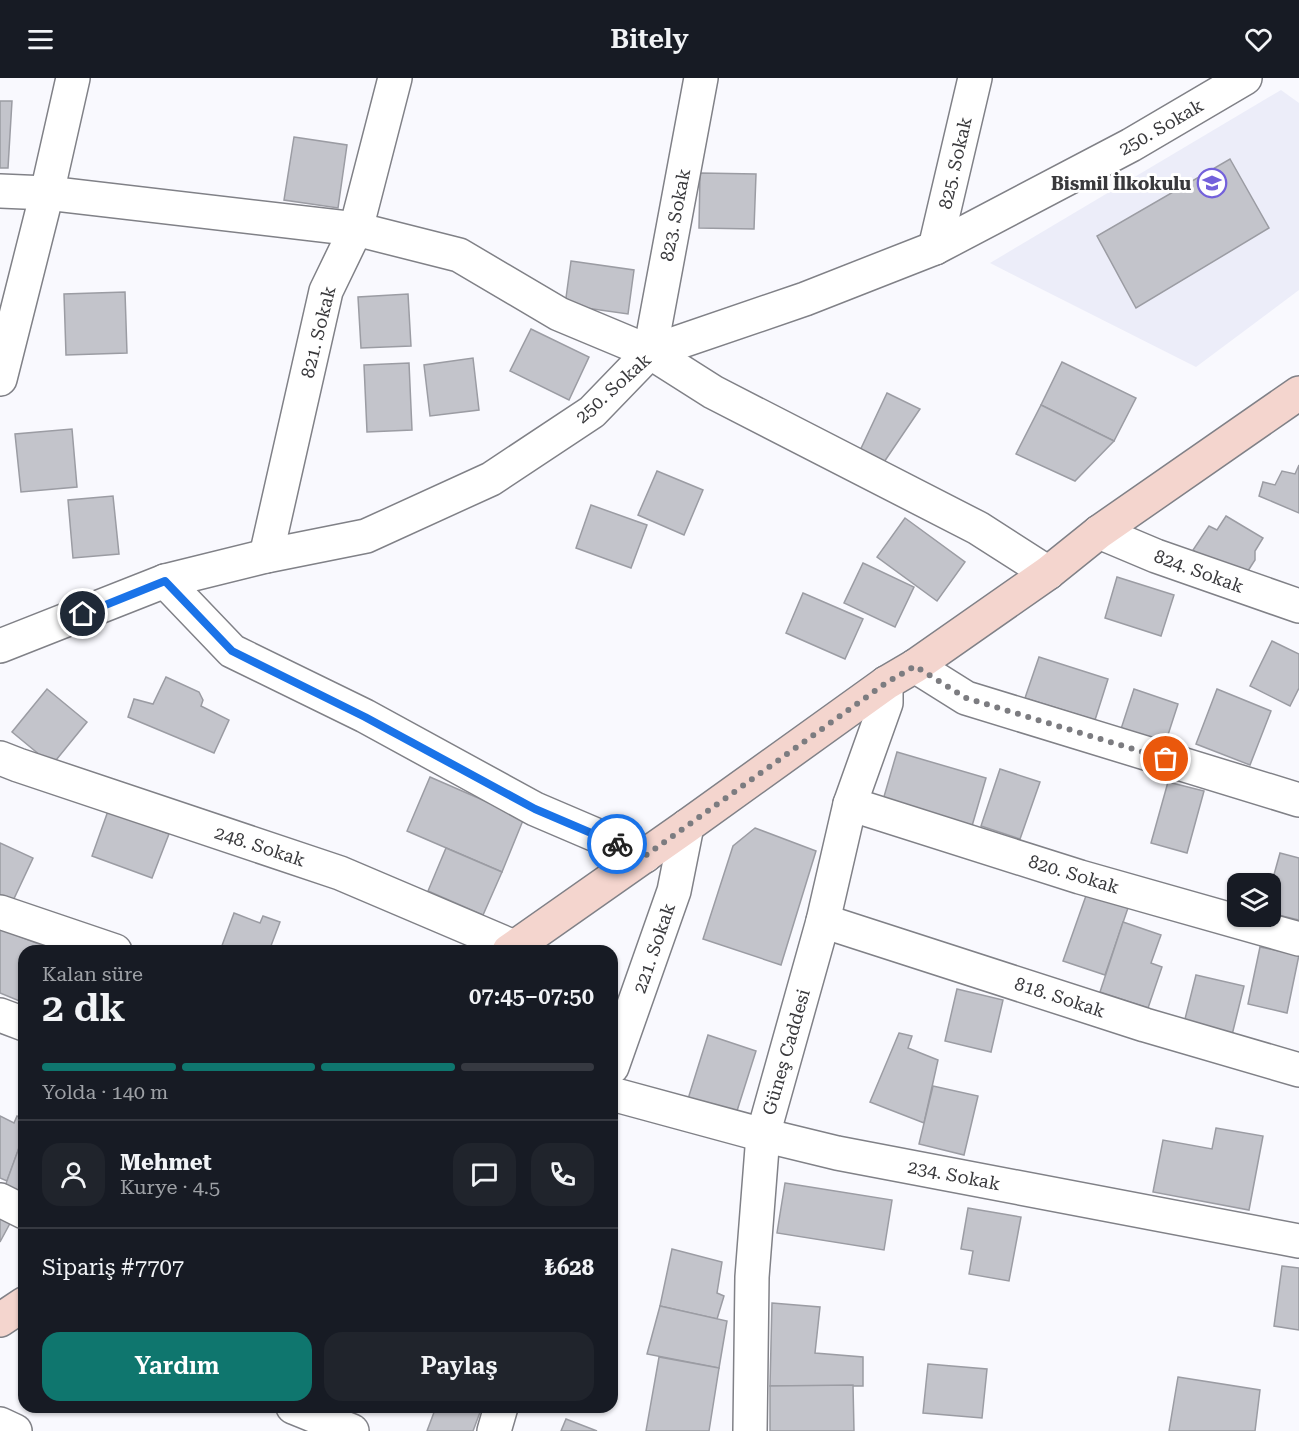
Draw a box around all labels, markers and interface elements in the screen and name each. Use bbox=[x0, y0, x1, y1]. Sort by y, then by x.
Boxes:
icon: menu bbox=[24, 23, 57, 56]
text: Bitely bbox=[610, 23, 689, 55]
icon: heart bbox=[1242, 23, 1275, 56]
street label: 250. Sokak bbox=[1115, 94, 1207, 160]
street label: 825. Sokak bbox=[934, 115, 976, 211]
street label: 823. Sokak bbox=[656, 167, 694, 263]
school or university icon: Bismil İlkokulu bbox=[1196, 167, 1228, 199]
place label: Bismil İlkokulu bbox=[1051, 172, 1191, 194]
street label: 821. Sokak bbox=[296, 284, 340, 380]
street label: 250. Sokak bbox=[571, 349, 655, 427]
street label: 824. Sokak bbox=[1151, 545, 1247, 597]
pin bbox=[57, 588, 108, 639]
icon: home bbox=[66, 597, 99, 630]
pin bbox=[1140, 733, 1191, 784]
icon: bag bbox=[1149, 742, 1182, 775]
courier bbox=[587, 814, 647, 874]
street label: 248. Sokak bbox=[212, 822, 308, 870]
icon: bike bbox=[601, 828, 634, 861]
street label: 820. Sokak bbox=[1026, 850, 1122, 898]
map controls bbox=[1227, 873, 1281, 927]
button: layers bbox=[1227, 873, 1281, 927]
street label: 221. Sokak bbox=[629, 900, 679, 996]
text: Kalan süre bbox=[42, 962, 143, 986]
street label: 818. Sokak bbox=[1012, 973, 1108, 1021]
text: 07:45–07:50 bbox=[469, 984, 594, 1009]
text: 2 dk bbox=[42, 985, 126, 1031]
street label: Güneş Caddesi bbox=[758, 986, 814, 1117]
text: Yolda · 140 m bbox=[42, 1080, 168, 1104]
button: person bbox=[42, 1143, 105, 1206]
button: chat bbox=[453, 1143, 516, 1206]
button: phone bbox=[531, 1143, 594, 1206]
text: Mehmet bbox=[120, 1150, 212, 1175]
street label: 234. Sokak bbox=[906, 1156, 1002, 1194]
text: Kurye · 4.5 bbox=[120, 1175, 220, 1199]
text: Sipariş #7707 bbox=[42, 1255, 184, 1280]
text: ₺628 bbox=[545, 1255, 594, 1280]
button: Yardım bbox=[42, 1332, 312, 1401]
button: Paylaş bbox=[324, 1332, 594, 1401]

